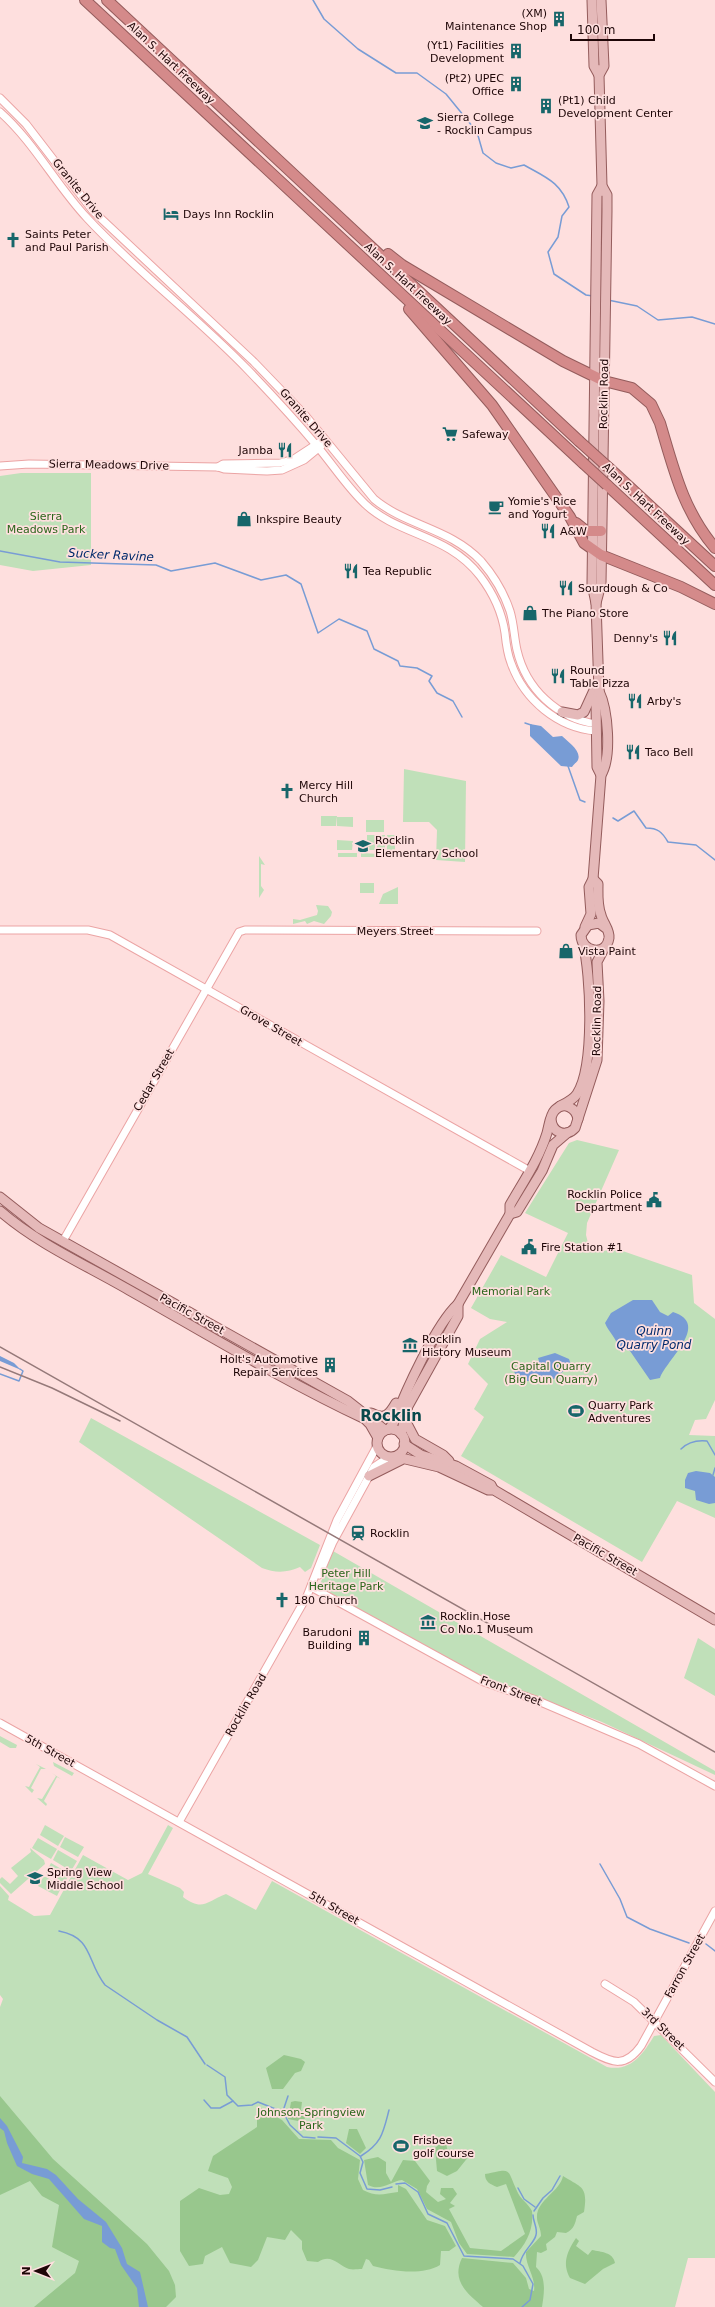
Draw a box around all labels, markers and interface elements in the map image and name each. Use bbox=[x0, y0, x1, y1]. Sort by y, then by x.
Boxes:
place label: (XM) Maintenance Shop bbox=[445, 7, 547, 33]
building icon: (XM) Maintenance Shop bbox=[550, 10, 568, 28]
scale bar bbox=[571, 16, 654, 42]
street label: Alan S. Hart Freeway bbox=[125, 19, 218, 107]
text: 100 m bbox=[577, 23, 615, 37]
place label: (Yt1) Facilities Development bbox=[427, 39, 505, 65]
building icon: (Yt1) Facilities Development bbox=[507, 42, 525, 60]
place label: (Pt2) UPEC Office bbox=[445, 72, 504, 98]
building icon: (Pt2) UPEC Office bbox=[507, 75, 525, 93]
place label: (Pt1) Child Development Center bbox=[558, 94, 673, 120]
building icon: (Pt1) Child Development Center bbox=[537, 97, 555, 115]
place label: Sierra College - Rocklin Campus bbox=[437, 111, 532, 137]
school or university icon: Sierra College - Rocklin Campus bbox=[416, 114, 434, 132]
street label: Granite Drive bbox=[50, 156, 106, 222]
hotel icon: Days Inn Rocklin bbox=[162, 205, 180, 223]
place label: Days Inn Rocklin bbox=[183, 208, 274, 221]
place label: Saints Peter and Paul Parish bbox=[25, 228, 109, 254]
church icon: Saints Peter and Paul Parish bbox=[4, 231, 22, 249]
street label: Alan S. Hart Freeway bbox=[362, 240, 455, 328]
street label: Rocklin Road bbox=[597, 359, 611, 429]
street label: Granite Drive bbox=[277, 386, 335, 450]
supermarket icon: Safeway bbox=[441, 425, 459, 443]
place label: Safeway bbox=[462, 428, 509, 441]
restaurant icon: Jamba bbox=[276, 441, 294, 459]
place label: Jamba bbox=[238, 444, 273, 457]
street label: Sierra Meadows Drive bbox=[49, 457, 169, 473]
street label: Alan S. Hart Freeway bbox=[600, 460, 693, 548]
place label: Yomie's Rice and Yogurt bbox=[507, 495, 577, 521]
cafe icon: Yomie's Rice and Yogurt bbox=[487, 498, 505, 516]
park label: Sierra Meadows Park bbox=[7, 510, 86, 536]
shop icon: Inkspire Beauty bbox=[235, 510, 253, 528]
place label: Inkspire Beauty bbox=[256, 513, 342, 526]
restaurant icon: A&W bbox=[539, 522, 557, 540]
place label: A&W bbox=[560, 525, 587, 538]
water label: Sucker Ravine bbox=[68, 546, 154, 564]
restaurant icon: Tea Republic bbox=[342, 562, 360, 580]
place label: Tea Republic bbox=[362, 565, 432, 578]
restaurant icon: Sourdough & Co bbox=[557, 579, 575, 597]
place label: Sourdough & Co bbox=[578, 582, 668, 595]
shop icon: The Piano Store bbox=[521, 604, 539, 622]
place label: The Piano Store bbox=[541, 607, 629, 620]
restaurant icon: Denny's bbox=[661, 629, 679, 647]
place label: Denny's bbox=[614, 632, 658, 645]
place label: Round Table Pizza bbox=[569, 664, 630, 690]
restaurant icon: Round Table Pizza bbox=[549, 667, 567, 685]
restaurant icon: Arby's bbox=[626, 692, 644, 710]
place label: Arby's bbox=[647, 695, 682, 708]
restaurant icon: Taco Bell bbox=[624, 743, 642, 761]
place label: Taco Bell bbox=[644, 746, 693, 759]
place label: Mercy Hill Church bbox=[299, 779, 353, 805]
church icon: Mercy Hill Church bbox=[278, 782, 296, 800]
place label: Rocklin Elementary School bbox=[375, 834, 478, 860]
school or university icon: Rocklin Elementary School bbox=[354, 837, 372, 855]
street label: Meyers Street bbox=[357, 925, 434, 938]
shop icon: Vista Paint bbox=[557, 942, 575, 960]
place label: Vista Paint bbox=[578, 945, 637, 958]
street label: Rocklin Road bbox=[590, 986, 604, 1056]
street label: Grove Street bbox=[238, 1003, 305, 1049]
street label: Cedar Street bbox=[131, 1046, 177, 1113]
place label: Rocklin Police Department bbox=[567, 1188, 643, 1214]
public building icon: Rocklin Police Department bbox=[645, 1191, 663, 1209]
public building icon: Fire Station #1 bbox=[520, 1238, 538, 1256]
place label: Fire Station #1 bbox=[541, 1241, 623, 1254]
park label: Memorial Park bbox=[472, 1285, 551, 1298]
street label: Pacific Street bbox=[157, 1291, 227, 1337]
water label: Quinn Quarry Pond bbox=[617, 1324, 692, 1352]
place label: Rocklin History Museum bbox=[422, 1333, 511, 1359]
museum icon: Rocklin History Museum bbox=[401, 1336, 419, 1354]
place label: Holt's Automotive Repair Services bbox=[220, 1353, 318, 1379]
building icon: Holt's Automotive Repair Services bbox=[321, 1356, 339, 1374]
park label: Capital Quarry (Big Gun Quarry) bbox=[504, 1360, 598, 1386]
place label: Quarry Park Adventures bbox=[588, 1399, 654, 1425]
sports icon: Quarry Park Adventures bbox=[567, 1402, 585, 1420]
district label: Rocklin bbox=[360, 1407, 422, 1425]
station icon: Rocklin bbox=[349, 1524, 367, 1542]
place label: Rocklin bbox=[370, 1527, 409, 1540]
street label: Pacific Street bbox=[571, 1531, 640, 1579]
park label: Peter Hill Heritage Park bbox=[309, 1567, 384, 1593]
church icon: 180 Church bbox=[273, 1591, 291, 1609]
place label: 180 Church bbox=[294, 1594, 357, 1607]
place label: Rocklin Hose Co No.1 Museum bbox=[440, 1610, 533, 1636]
museum icon: Rocklin Hose Co No.1 Museum bbox=[419, 1613, 437, 1631]
place label: Barudoni Building bbox=[302, 1626, 352, 1652]
building icon: Barudoni Building bbox=[355, 1629, 373, 1647]
street label: Rocklin Road bbox=[223, 1671, 269, 1739]
street label: Front Street bbox=[478, 1673, 544, 1709]
street label: 5th Street bbox=[23, 1732, 78, 1770]
place label: Spring View Middle School bbox=[47, 1866, 123, 1892]
school or university icon: Spring View Middle School bbox=[26, 1869, 44, 1887]
street label: 5th Street bbox=[307, 1889, 362, 1928]
street label: Farron Street bbox=[662, 1931, 708, 2000]
street label: 3rd Street bbox=[639, 2005, 688, 2053]
park label: Johnson-Springview Park bbox=[256, 2106, 365, 2132]
place label: Frisbee golf course bbox=[413, 2134, 474, 2160]
sports icon: Frisbee golf course bbox=[392, 2137, 410, 2155]
north arrow bbox=[16, 2251, 56, 2291]
text: N bbox=[20, 2266, 33, 2276]

